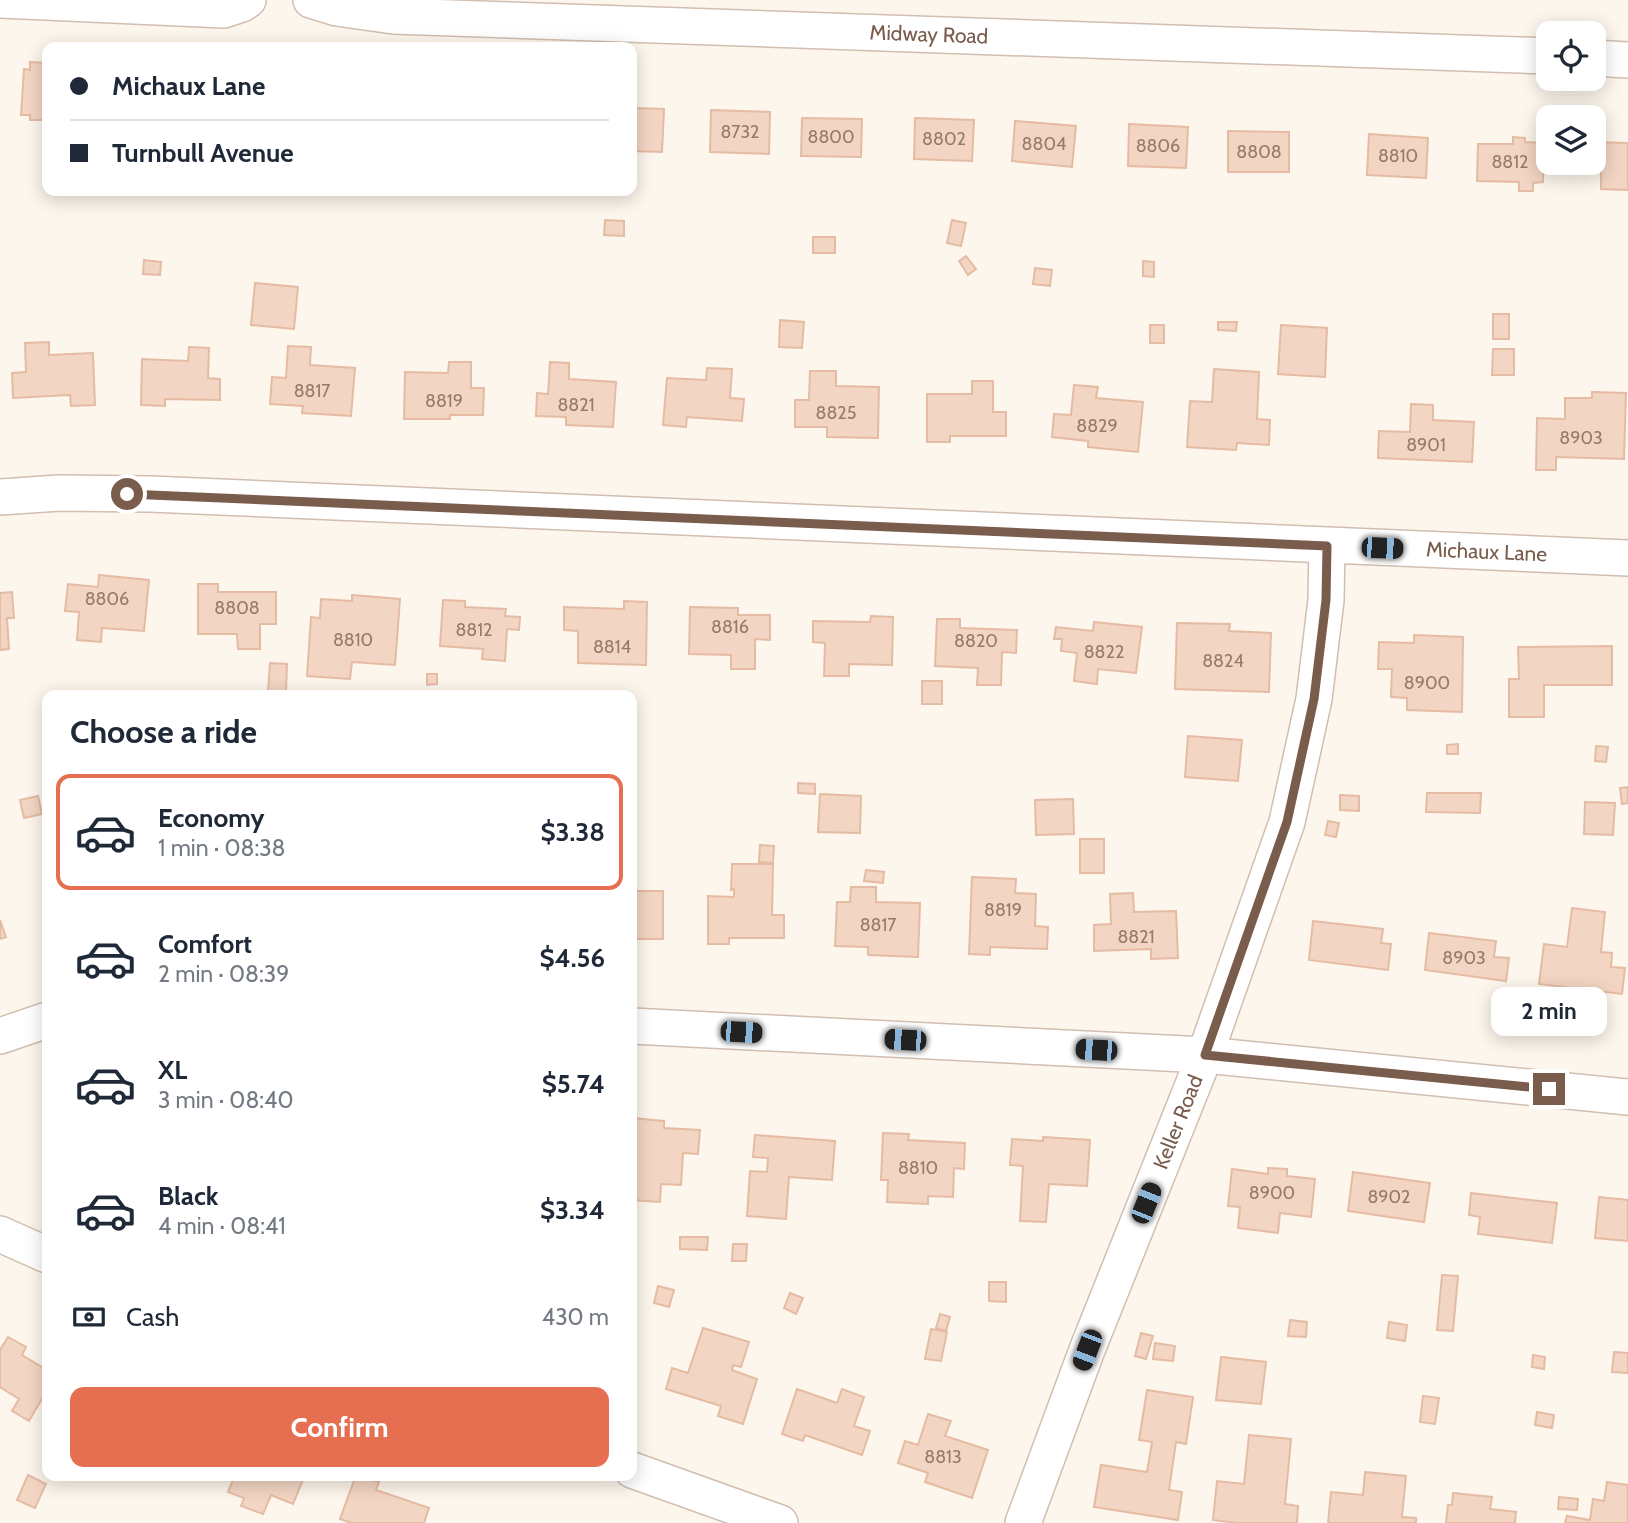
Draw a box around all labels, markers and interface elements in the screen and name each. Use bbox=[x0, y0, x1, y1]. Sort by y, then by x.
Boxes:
street label: Midway Road bbox=[869, 19, 989, 49]
map controls bbox=[1536, 21, 1606, 175]
button: locate bbox=[1536, 21, 1606, 91]
text: Michaux Lane bbox=[112, 70, 265, 102]
button: layers bbox=[1536, 105, 1606, 175]
house number: 8732 bbox=[720, 121, 760, 143]
house number: 8800 bbox=[808, 126, 854, 148]
house number: 8802 bbox=[922, 128, 966, 150]
house number: 8804 bbox=[1022, 133, 1066, 155]
house number: 8806 bbox=[1136, 135, 1180, 157]
text: Turnbull Avenue bbox=[112, 137, 294, 169]
house number: 8808 bbox=[1236, 141, 1282, 163]
house number: 8810 bbox=[1378, 145, 1418, 167]
house number: 8812 bbox=[1491, 151, 1529, 173]
house number: 8817 bbox=[294, 380, 330, 402]
house number: 8819 bbox=[425, 390, 463, 412]
house number: 8821 bbox=[557, 394, 595, 416]
house number: 8825 bbox=[816, 402, 857, 424]
house number: 8829 bbox=[1076, 415, 1118, 437]
house number: 8903 bbox=[1559, 427, 1603, 449]
house number: 8901 bbox=[1406, 434, 1446, 456]
route start bbox=[111, 478, 143, 510]
street label: Michaux Lane bbox=[1426, 536, 1548, 566]
car bbox=[1361, 537, 1404, 559]
house number: 8806 bbox=[85, 588, 129, 610]
house number: 8808 bbox=[214, 597, 260, 619]
house number: 8816 bbox=[711, 616, 749, 638]
house number: 8812 bbox=[455, 619, 493, 641]
house number: 8810 bbox=[333, 629, 373, 651]
house number: 8820 bbox=[954, 630, 998, 652]
house number: 8814 bbox=[593, 636, 631, 658]
house number: 8822 bbox=[1084, 641, 1124, 663]
house number: 8824 bbox=[1202, 650, 1244, 672]
house number: 8900 bbox=[1404, 672, 1450, 694]
text: Choose a ride bbox=[70, 712, 257, 751]
icon: car bbox=[74, 801, 137, 864]
text: Economy bbox=[158, 802, 264, 834]
text: $3.38 bbox=[540, 816, 605, 848]
text: 1 min · 08:38 bbox=[158, 834, 286, 862]
house number: 8819 bbox=[984, 899, 1022, 921]
house number: 8817 bbox=[860, 914, 896, 936]
house number: 8821 bbox=[1117, 926, 1155, 948]
icon: car bbox=[74, 927, 137, 990]
text: Comfort bbox=[158, 928, 252, 960]
text: $4.56 bbox=[539, 942, 605, 974]
house number: 8903 bbox=[1442, 947, 1486, 969]
text: 2 min · 08:39 bbox=[158, 960, 289, 988]
callout: 2 min bbox=[1491, 988, 1607, 1036]
text: 2 min bbox=[1521, 997, 1577, 1025]
car bbox=[720, 1020, 763, 1044]
car bbox=[884, 1028, 927, 1052]
car bbox=[1075, 1038, 1118, 1062]
icon: car bbox=[74, 1053, 137, 1116]
text: XL bbox=[158, 1054, 187, 1086]
text: $5.74 bbox=[542, 1068, 605, 1100]
street label: Keller Road bbox=[1148, 1071, 1208, 1173]
route end bbox=[1533, 1073, 1565, 1105]
text: 3 min · 08:40 bbox=[158, 1086, 293, 1114]
house number: 8810 bbox=[898, 1157, 938, 1179]
icon: car bbox=[74, 1179, 137, 1242]
text: Black bbox=[158, 1180, 218, 1212]
car bbox=[1129, 1180, 1164, 1226]
house number: 8900 bbox=[1249, 1182, 1295, 1204]
house number: 8902 bbox=[1367, 1186, 1411, 1208]
text: $3.34 bbox=[540, 1194, 605, 1226]
text: 4 min · 08:41 bbox=[158, 1212, 286, 1240]
icon: cash bbox=[70, 1298, 108, 1336]
text: Cash bbox=[126, 1301, 179, 1333]
text: 430 m bbox=[542, 1303, 609, 1331]
car bbox=[1070, 1327, 1105, 1373]
button: Confirm bbox=[70, 1387, 609, 1467]
house number: 8813 bbox=[924, 1446, 962, 1468]

